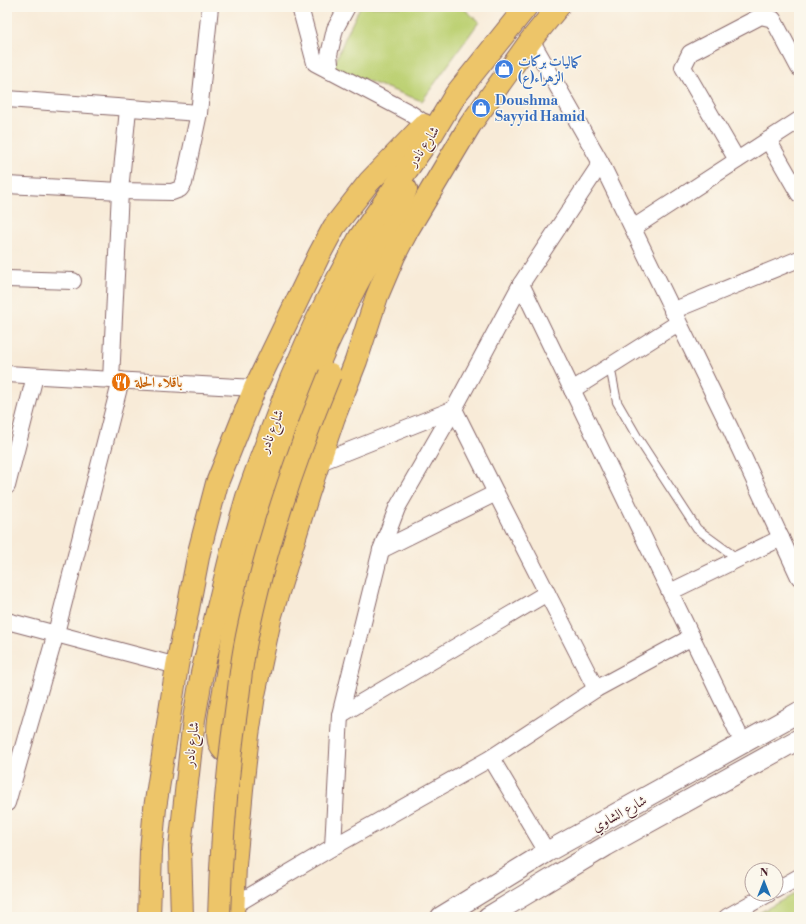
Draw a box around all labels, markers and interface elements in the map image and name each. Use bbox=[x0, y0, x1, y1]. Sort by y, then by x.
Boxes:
place label: كماليات بركات الزهراء(ع) bbox=[518, 53, 582, 89]
shop icon: كماليات بركات الزهراء(ع) bbox=[493, 58, 515, 80]
place label: Doushma Sayyid Hamid bbox=[495, 92, 585, 126]
shop icon: Doushma Sayyid Hamid bbox=[470, 97, 492, 119]
street label: شارع نادر bbox=[403, 123, 446, 173]
restaurant icon: باقلاء الحلة bbox=[110, 371, 132, 393]
place label: باقلاء الحلة bbox=[134, 374, 183, 392]
street label: شارع نادر bbox=[255, 407, 290, 458]
street label: شارع نادر bbox=[180, 721, 206, 770]
street label: شارع الشاوي bbox=[589, 791, 651, 838]
north arrow bbox=[744, 862, 784, 902]
text: N bbox=[760, 866, 769, 880]

